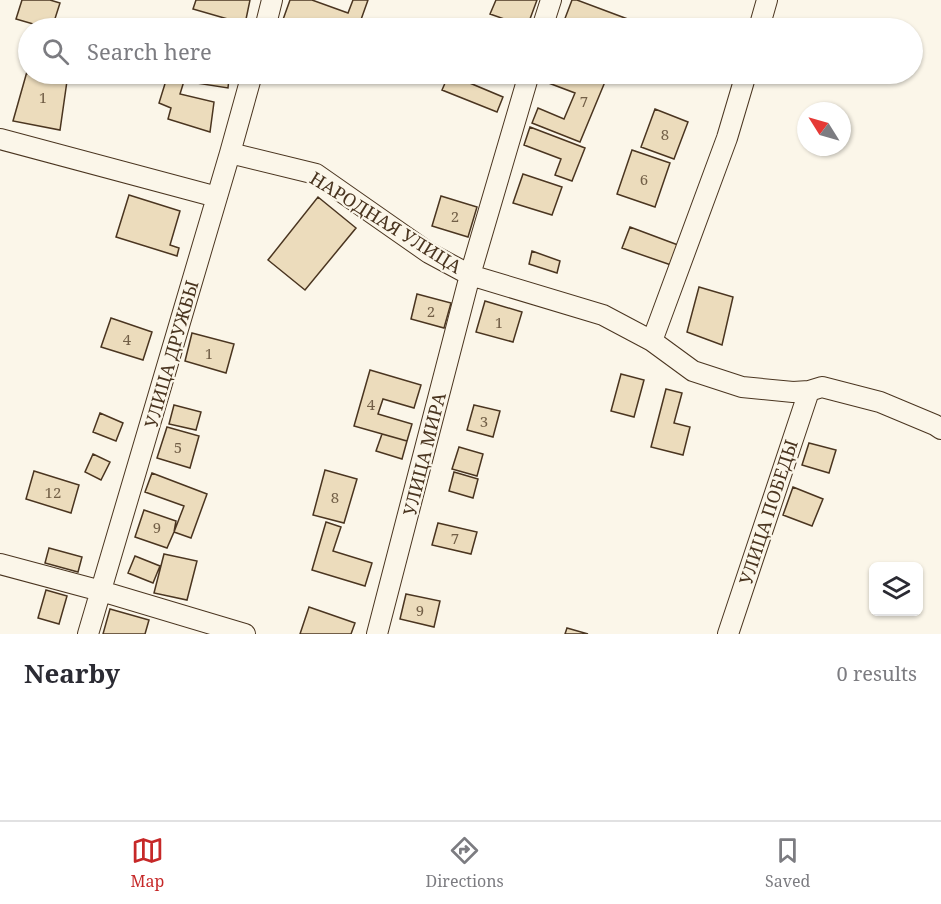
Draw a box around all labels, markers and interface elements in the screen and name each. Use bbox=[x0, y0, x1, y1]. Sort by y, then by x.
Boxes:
search box bbox=[18, 18, 923, 84]
icon: search bbox=[39, 35, 72, 68]
text: Search here bbox=[87, 36, 212, 66]
house number: 1 bbox=[39, 87, 47, 107]
house number: 7 bbox=[580, 91, 588, 111]
north arrow bbox=[797, 102, 851, 156]
house number: 8 bbox=[661, 124, 669, 144]
street label: НАРОДНАЯ УЛИЦА bbox=[306, 166, 467, 279]
house number: 6 bbox=[640, 169, 648, 189]
house number: 2 bbox=[451, 206, 459, 226]
street label: УЛИЦА ДРУЖБЫ bbox=[138, 277, 204, 431]
house number: 2 bbox=[427, 301, 435, 321]
house number: 1 bbox=[495, 312, 503, 332]
house number: 4 bbox=[123, 329, 132, 349]
house number: 1 bbox=[205, 343, 213, 363]
street label: УЛИЦА МИРА bbox=[397, 390, 451, 518]
house number: 4 bbox=[367, 394, 376, 414]
house number: 3 bbox=[480, 411, 488, 431]
house number: 5 bbox=[174, 437, 182, 457]
street label: УЛИЦА ПОБЕДЫ bbox=[733, 437, 803, 587]
house number: 12 bbox=[45, 482, 61, 502]
house number: 8 bbox=[331, 487, 339, 507]
house number: 9 bbox=[153, 517, 161, 537]
house number: 7 bbox=[451, 528, 459, 548]
map controls bbox=[869, 562, 923, 616]
button: layers bbox=[869, 562, 923, 616]
house number: 9 bbox=[416, 600, 424, 620]
text: Nearby bbox=[24, 655, 120, 691]
text: 0 results bbox=[837, 660, 917, 687]
tab: Map bbox=[131, 834, 164, 892]
tab: Directions bbox=[426, 834, 504, 892]
tab: Saved bbox=[765, 834, 810, 892]

